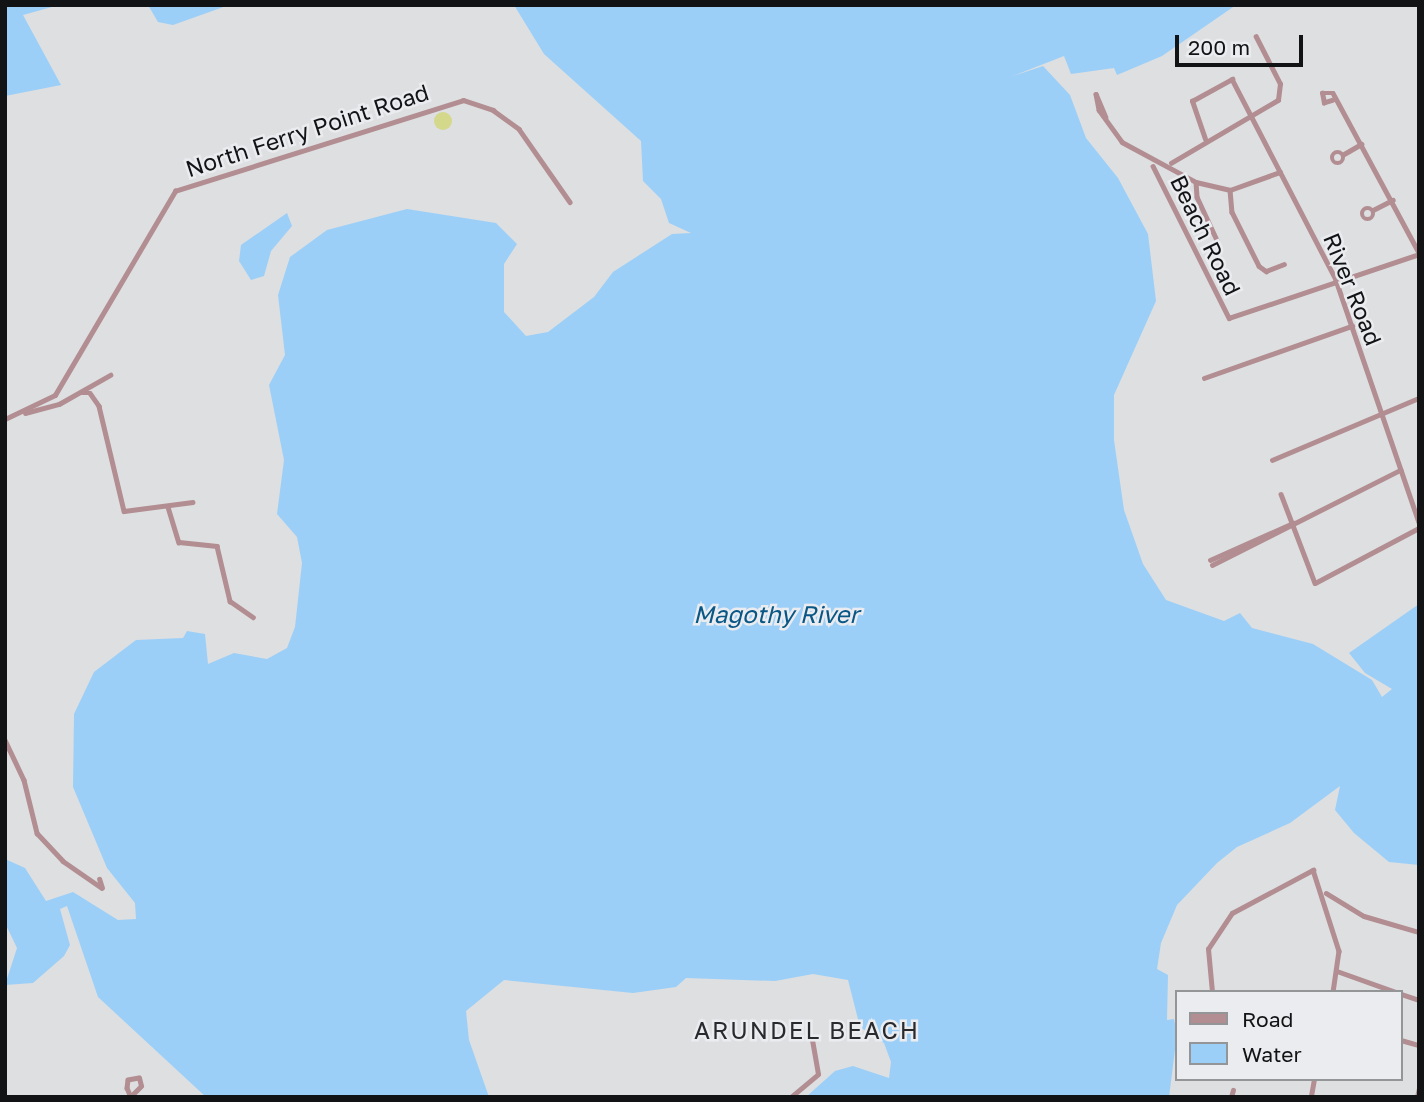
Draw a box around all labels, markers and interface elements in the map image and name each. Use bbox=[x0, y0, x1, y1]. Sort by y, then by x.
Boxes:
scale bar bbox=[1179, 21, 1307, 65]
text: 200 m bbox=[1188, 34, 1250, 60]
street label: North Ferry Point Road bbox=[182, 78, 432, 182]
street label: Beach Road bbox=[1165, 170, 1247, 300]
street label: River Road bbox=[1318, 229, 1388, 349]
water label: Magothy River bbox=[693, 600, 859, 628]
legend bbox=[1176, 990, 1403, 1081]
text: Road bbox=[1242, 1006, 1293, 1032]
district label: ARUNDEL BEACH bbox=[696, 1016, 918, 1044]
text: Water bbox=[1242, 1041, 1302, 1067]

